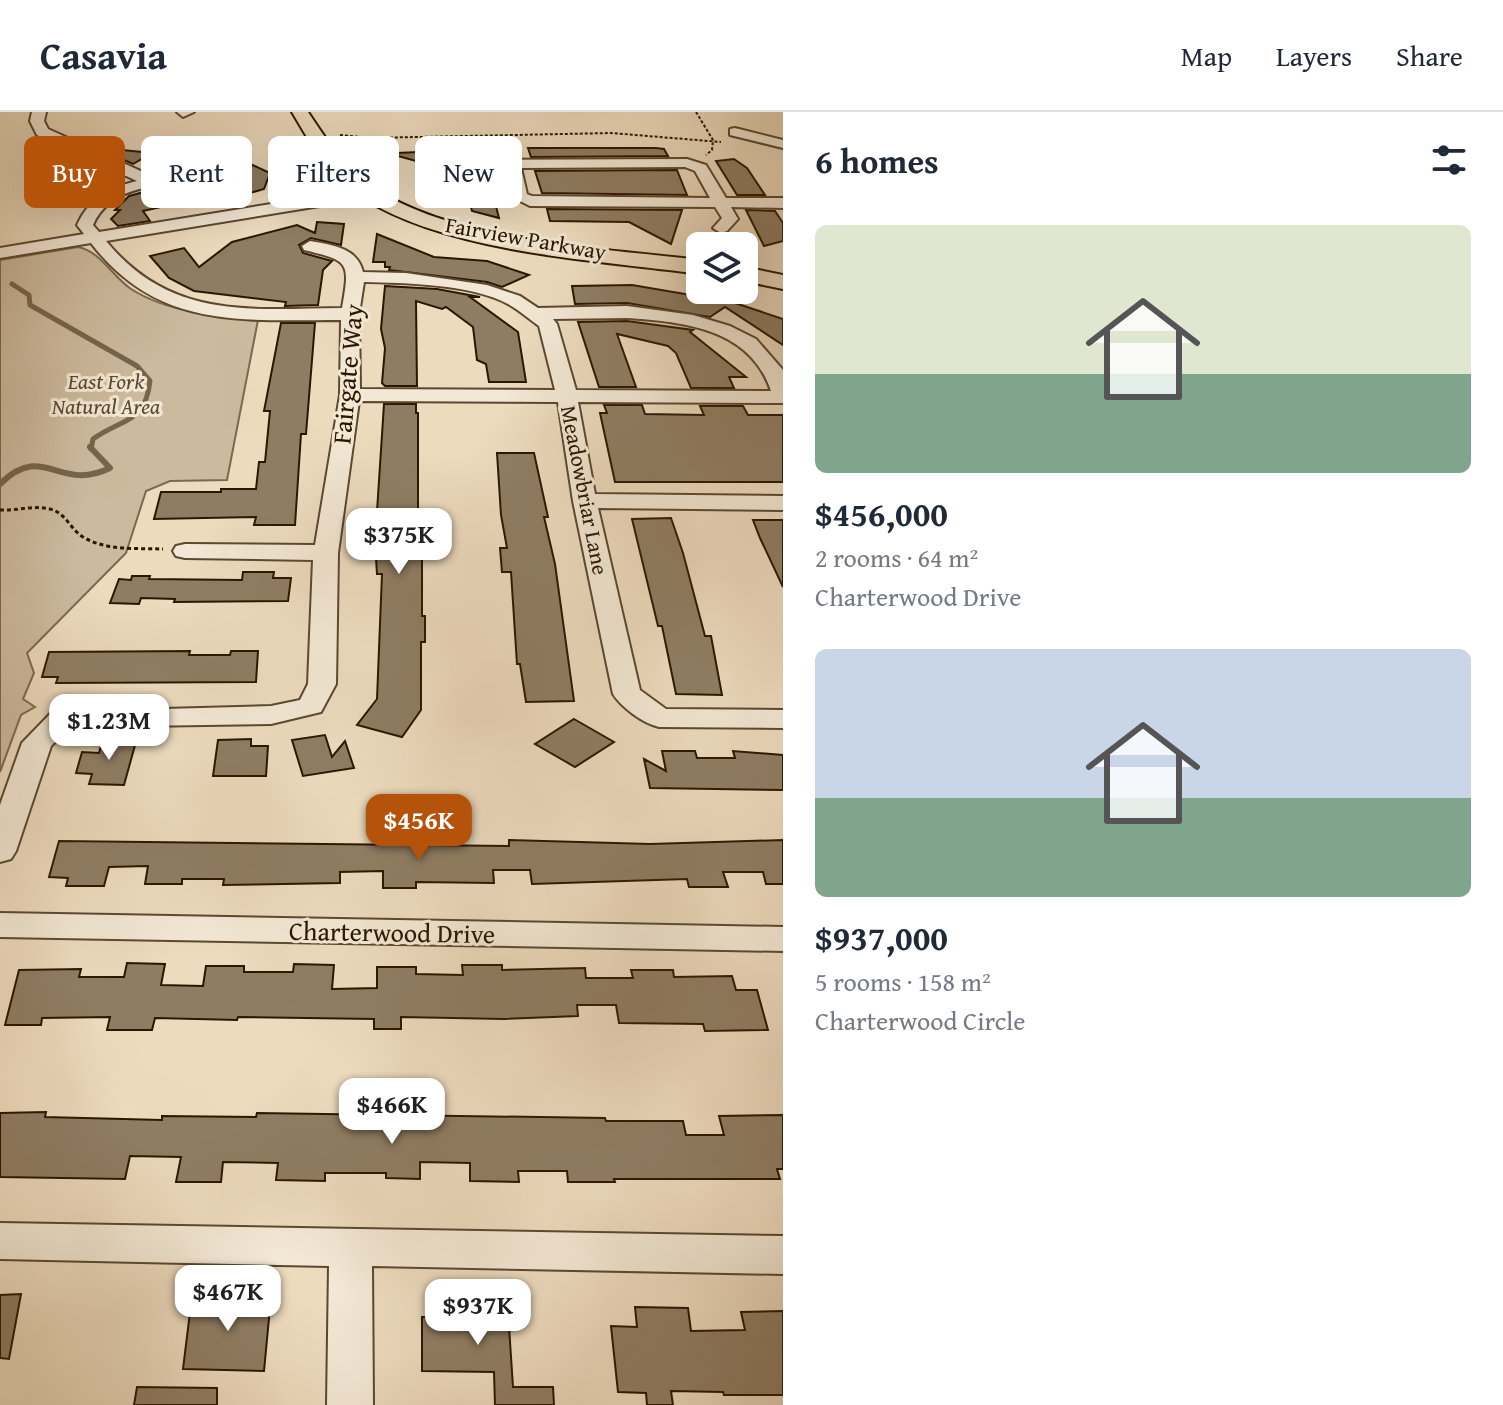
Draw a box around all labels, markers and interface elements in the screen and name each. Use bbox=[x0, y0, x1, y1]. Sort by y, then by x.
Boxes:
text: Casavia bbox=[40, 27, 167, 83]
text: Map bbox=[1181, 35, 1232, 76]
text: Layers bbox=[1276, 35, 1352, 76]
text: Share bbox=[1396, 35, 1463, 76]
chip: Buy bbox=[24, 136, 125, 208]
chip: Rent bbox=[141, 136, 252, 208]
chip: Filters bbox=[268, 136, 399, 208]
chip: New bbox=[415, 136, 522, 208]
text: 6 homes bbox=[815, 136, 939, 185]
icon: filters bbox=[1427, 138, 1471, 182]
street label: Fairview Parkway bbox=[443, 208, 609, 268]
map controls bbox=[686, 232, 758, 304]
button: layers bbox=[686, 232, 758, 304]
icon: home bbox=[1071, 277, 1215, 421]
street label: Fairgate Way bbox=[321, 302, 373, 446]
park label: East Fork Natural Area bbox=[51, 365, 160, 422]
street label: Meadowbriar Lane bbox=[553, 403, 617, 577]
text: $456,000 bbox=[815, 489, 948, 538]
pin: $375K bbox=[343, 508, 455, 576]
text: $375K bbox=[364, 514, 434, 553]
text: 2 rooms · 64 m² bbox=[815, 538, 978, 577]
text: Charterwood Drive bbox=[815, 577, 1021, 616]
pin: $1.23M bbox=[44, 694, 174, 762]
text: $1.23M bbox=[67, 700, 151, 739]
icon: home bbox=[1071, 701, 1215, 845]
pin: $456K bbox=[363, 794, 475, 862]
text: $456K bbox=[384, 800, 454, 839]
street label: Charterwood Drive bbox=[288, 911, 496, 953]
text: $937,000 bbox=[815, 913, 948, 962]
text: 5 rooms · 158 m² bbox=[815, 962, 991, 1001]
text: Charterwood Circle bbox=[815, 1001, 1025, 1040]
pin: $466K bbox=[336, 1078, 448, 1146]
text: $466K bbox=[357, 1084, 427, 1123]
pin: $467K bbox=[172, 1265, 284, 1333]
text: $467K bbox=[193, 1271, 263, 1310]
pin: $937K bbox=[422, 1279, 534, 1347]
text: $937K bbox=[443, 1285, 513, 1324]

